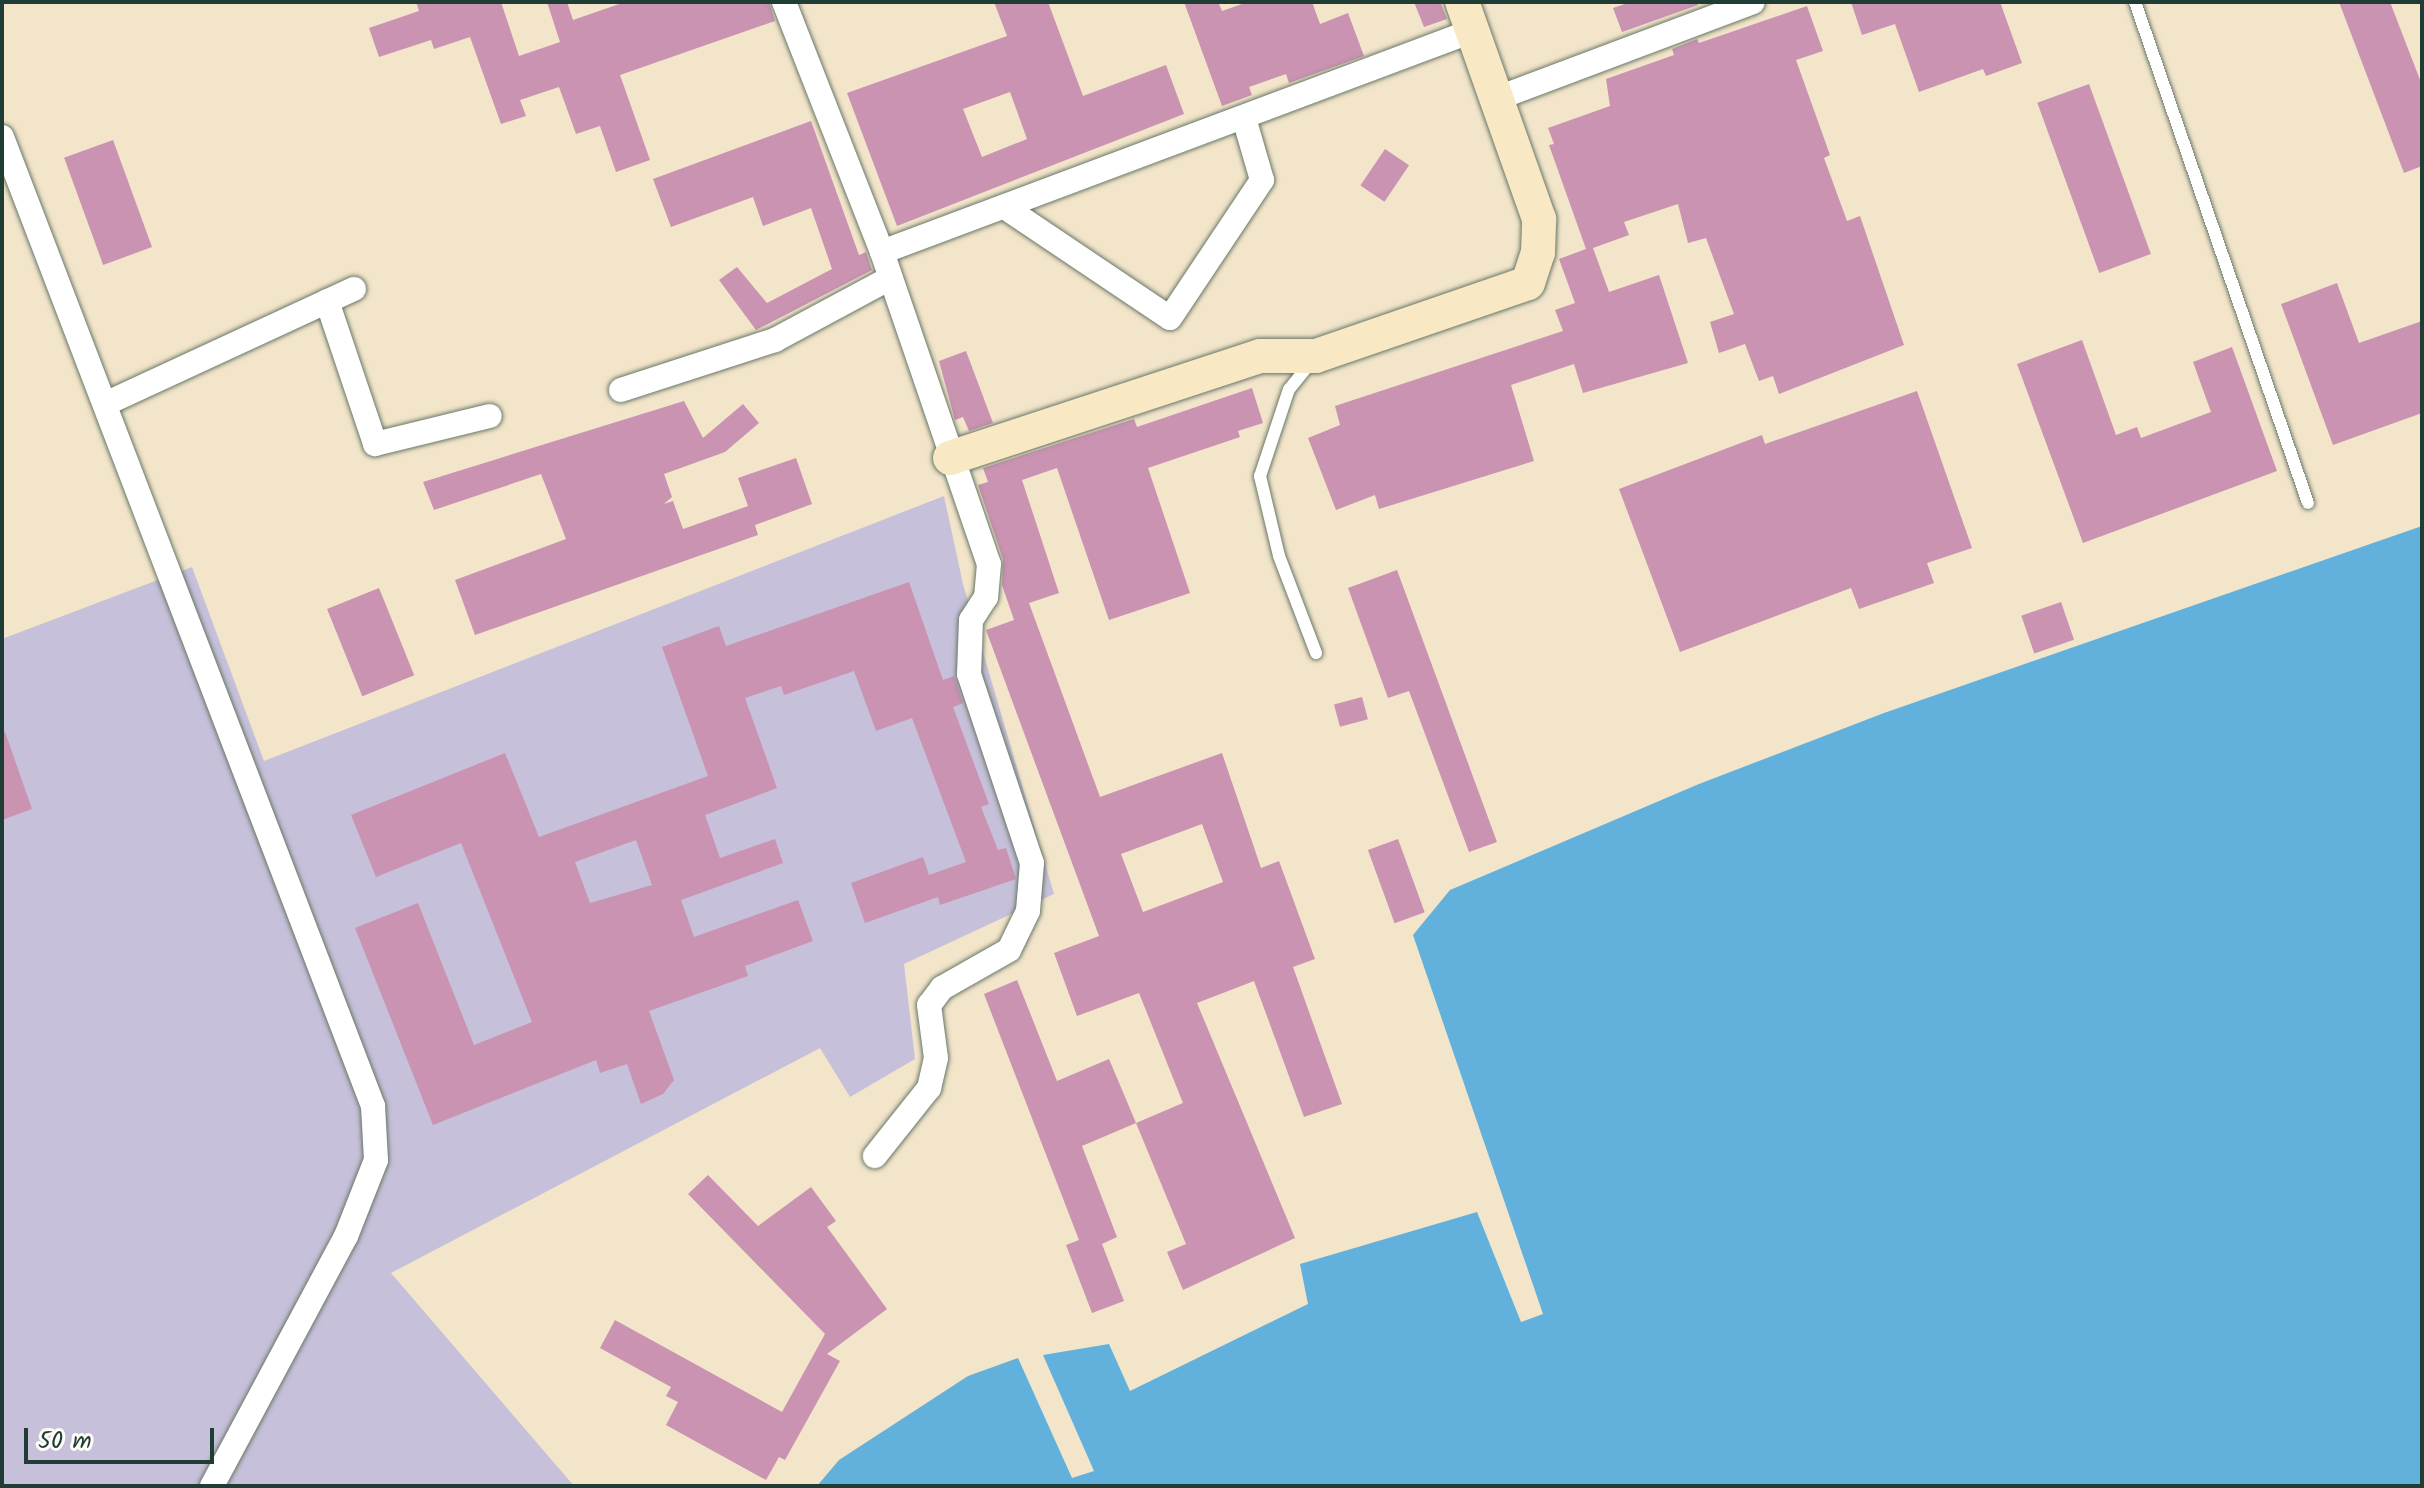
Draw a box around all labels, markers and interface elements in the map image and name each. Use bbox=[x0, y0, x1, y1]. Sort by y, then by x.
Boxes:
scale bar bbox=[28, 1412, 218, 1462]
text: 50 m bbox=[38, 1422, 92, 1461]

